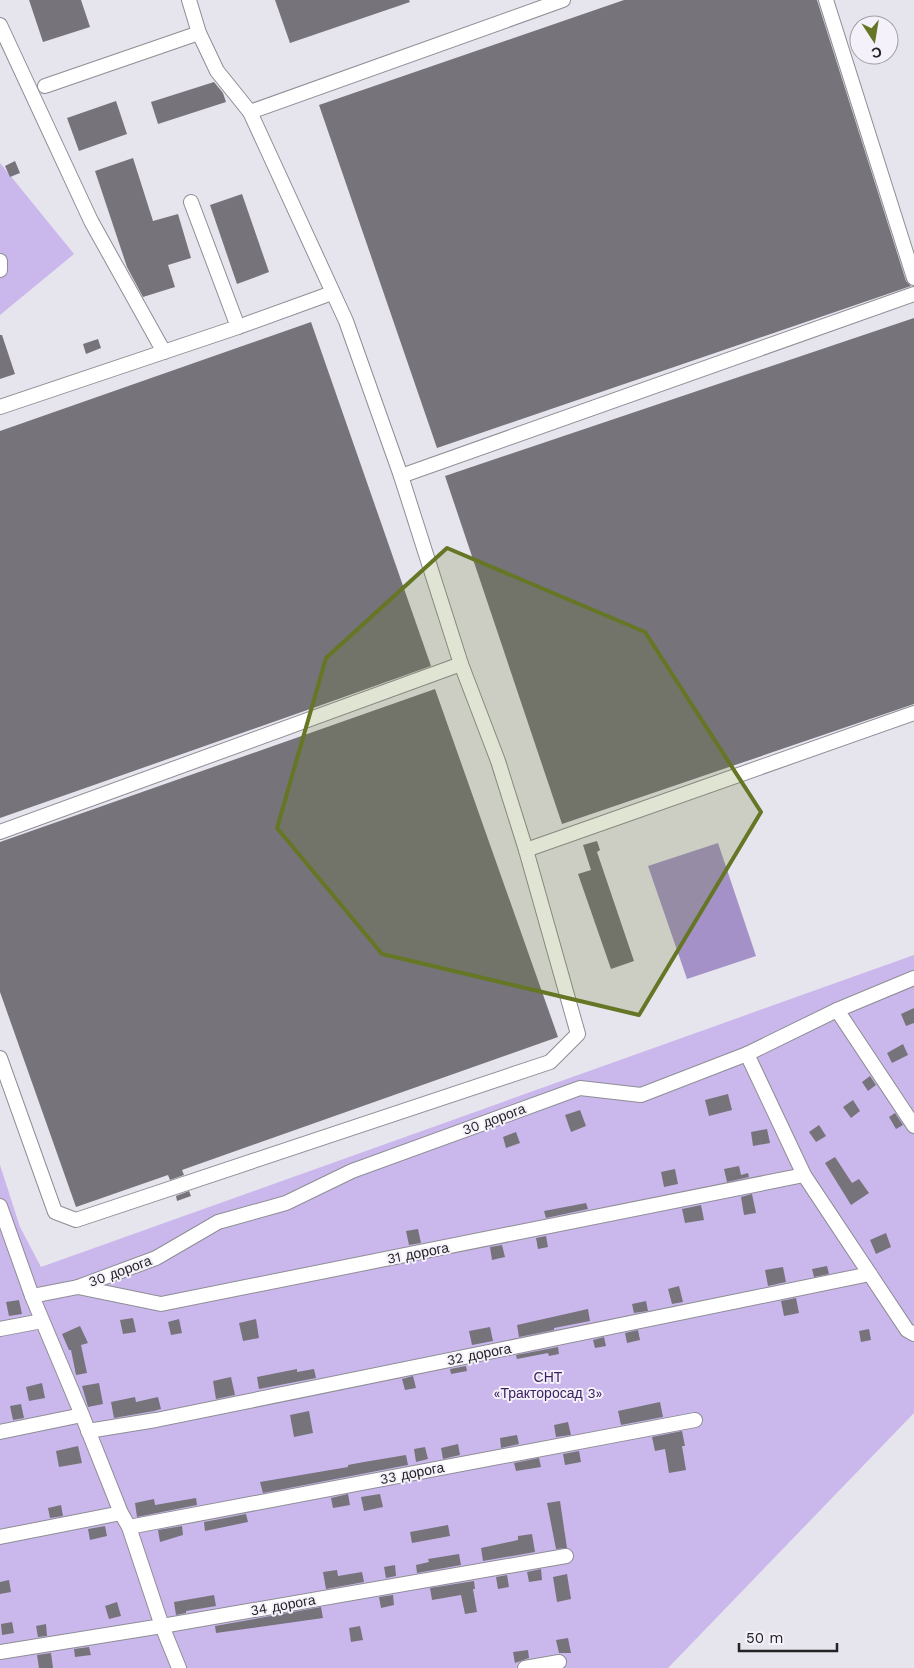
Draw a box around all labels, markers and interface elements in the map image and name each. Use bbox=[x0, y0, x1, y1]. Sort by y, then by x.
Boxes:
north arrow bbox=[849, 15, 899, 65]
text: С bbox=[870, 44, 883, 62]
street label: 30 дорога bbox=[460, 1100, 528, 1138]
street label: 31 дорога bbox=[386, 1239, 450, 1267]
street label: 30 дорога bbox=[86, 1252, 154, 1290]
street label: 32 дорога bbox=[445, 1340, 513, 1368]
park label: СНТ «Тракторосад 3» bbox=[494, 1369, 603, 1401]
street label: 33 дорога bbox=[378, 1459, 446, 1487]
street label: 34 дорога bbox=[249, 1591, 317, 1619]
scale bar bbox=[739, 1620, 836, 1652]
text: 50 m bbox=[746, 1629, 783, 1647]

